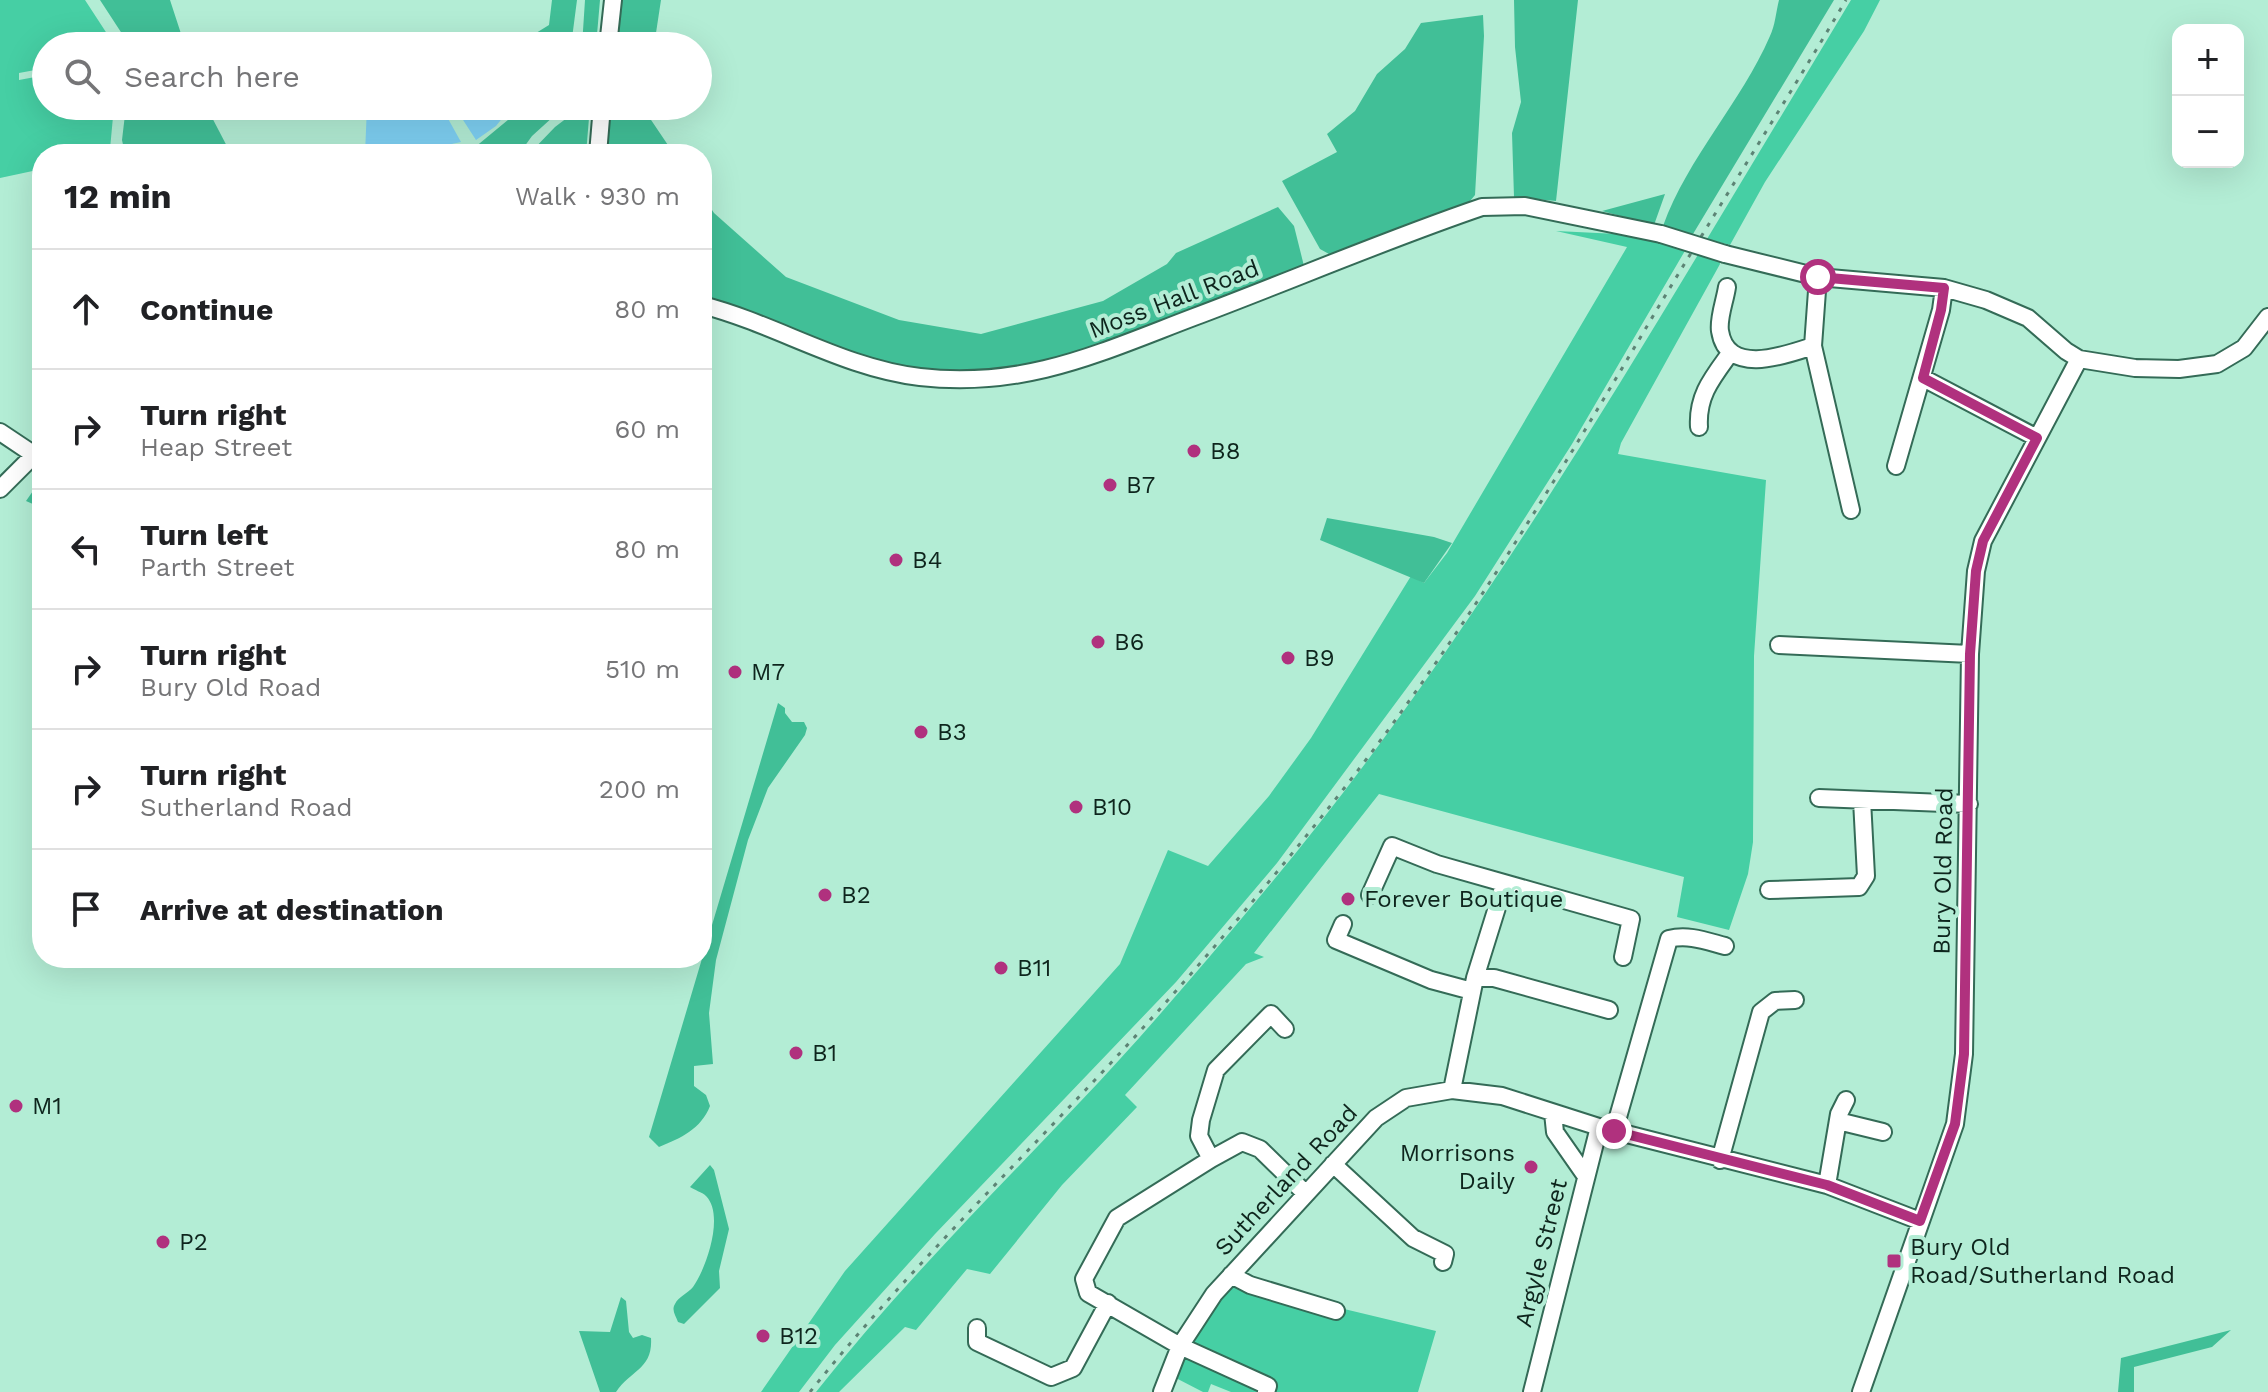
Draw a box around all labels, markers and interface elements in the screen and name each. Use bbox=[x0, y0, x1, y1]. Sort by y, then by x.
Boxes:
map controls bbox=[2172, 24, 2244, 168]
button: + bbox=[2172, 24, 2244, 96]
search box bbox=[32, 32, 712, 120]
icon: search bbox=[60, 54, 104, 98]
text: Search here bbox=[124, 59, 300, 94]
button: − bbox=[2172, 96, 2244, 168]
text: 12 min bbox=[64, 176, 172, 216]
text: Walk · 930 m bbox=[515, 181, 680, 211]
street label: Moss Hall Road bbox=[1085, 254, 1263, 344]
route start bbox=[1800, 259, 1836, 295]
icon: ahead bbox=[64, 287, 108, 331]
text: Continue bbox=[140, 292, 273, 327]
text: 80 m bbox=[614, 294, 680, 324]
text: Turn right bbox=[140, 397, 286, 432]
icon: right bbox=[64, 407, 108, 451]
text: 60 m bbox=[614, 414, 680, 444]
text: Heap Street bbox=[140, 432, 292, 462]
place label: B8 bbox=[1210, 437, 1240, 465]
marker: B8 bbox=[1185, 442, 1203, 460]
place label: B7 bbox=[1126, 471, 1155, 499]
marker: B7 bbox=[1101, 476, 1119, 494]
text: Turn left bbox=[140, 517, 268, 552]
icon: left bbox=[64, 527, 108, 571]
text: 80 m bbox=[614, 534, 680, 564]
place label: B4 bbox=[912, 546, 942, 574]
marker: B4 bbox=[887, 551, 905, 569]
text: Parth Street bbox=[140, 552, 295, 582]
place label: B6 bbox=[1114, 628, 1144, 656]
marker: B6 bbox=[1089, 633, 1107, 651]
text: Turn right bbox=[140, 637, 286, 672]
place label: B9 bbox=[1304, 644, 1334, 672]
icon: right bbox=[64, 647, 108, 691]
marker: B9 bbox=[1279, 649, 1297, 667]
text: 510 m bbox=[605, 654, 680, 684]
place label: M7 bbox=[751, 658, 785, 686]
marker: M7 bbox=[726, 663, 744, 681]
text: Bury Old Road bbox=[140, 672, 321, 702]
place label: B3 bbox=[937, 718, 967, 746]
marker: B3 bbox=[912, 723, 930, 741]
text: Turn right bbox=[140, 757, 286, 792]
icon: right bbox=[64, 767, 108, 811]
text: 200 m bbox=[599, 774, 680, 804]
street label: Bury Old Road bbox=[1928, 787, 1958, 955]
text: Sutherland Road bbox=[140, 792, 353, 822]
place label: B10 bbox=[1092, 793, 1132, 821]
marker: B10 bbox=[1067, 798, 1085, 816]
place label: B2 bbox=[841, 881, 871, 909]
place label: Forever Boutique bbox=[1364, 885, 1563, 913]
marker: B2 bbox=[816, 886, 834, 904]
icon: arrive bbox=[64, 887, 108, 931]
marker: Forever Boutique bbox=[1339, 890, 1357, 908]
text: Arrive at destination bbox=[140, 892, 444, 927]
place label: B11 bbox=[1017, 954, 1051, 982]
marker: B11 bbox=[992, 959, 1010, 977]
place label: B1 bbox=[812, 1039, 837, 1067]
marker: B1 bbox=[787, 1044, 805, 1062]
place label: M1 bbox=[32, 1092, 62, 1120]
marker: M1 bbox=[7, 1097, 25, 1115]
street label: Sutherland Road bbox=[1209, 1099, 1363, 1261]
route end bbox=[1596, 1113, 1632, 1149]
place label: Morrisons Daily bbox=[1400, 1139, 1516, 1195]
marker: Morrisons Daily bbox=[1522, 1158, 1540, 1176]
street label: Argyle Street bbox=[1509, 1176, 1573, 1330]
place label: P2 bbox=[179, 1228, 208, 1256]
marker: P2 bbox=[154, 1233, 172, 1251]
place label: Bury Old Road/Sutherland Road bbox=[1910, 1233, 2175, 1289]
marker: Bury Old Road/Sutherland Road bbox=[1885, 1252, 1903, 1270]
place label: B12 bbox=[779, 1322, 818, 1350]
marker: B12 bbox=[754, 1327, 772, 1345]

